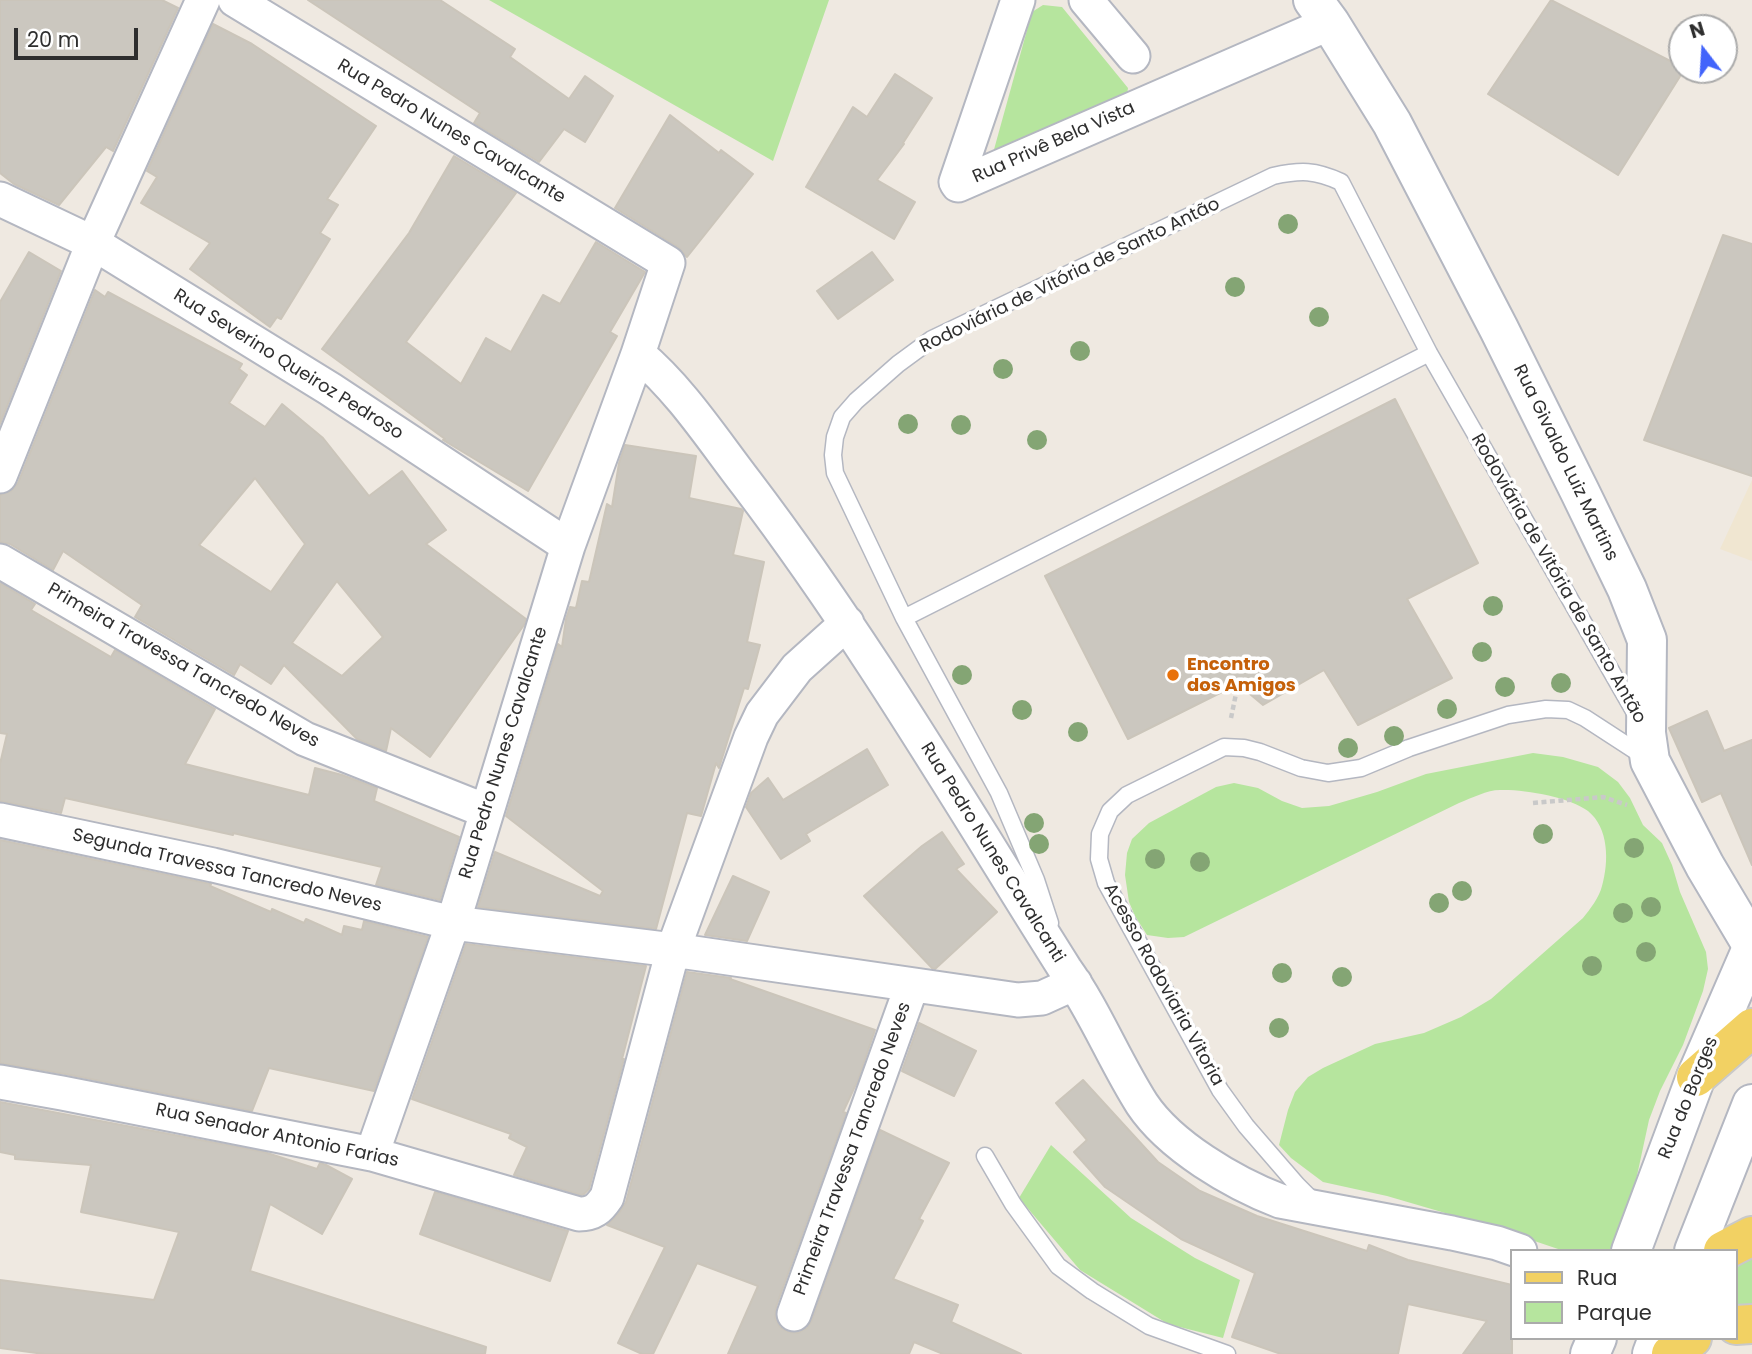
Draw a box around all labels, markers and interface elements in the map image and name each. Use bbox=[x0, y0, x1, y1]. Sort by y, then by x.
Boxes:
scale bar bbox=[18, 14, 142, 58]
north arrow bbox=[1668, 14, 1738, 84]
text: N bbox=[1687, 15, 1708, 45]
text: 20 m bbox=[27, 25, 80, 54]
street label: Rua Pedro Nunes Cavalcante bbox=[333, 55, 569, 209]
street label: Rua Privê Bela Vista bbox=[970, 97, 1138, 189]
street label: Rodoviária de Vitória de Santo Antão bbox=[916, 194, 1224, 358]
street label: Rua Severino Queiroz Pedroso bbox=[169, 285, 407, 445]
street label: Rua Givaldo Luiz Martins bbox=[1508, 361, 1622, 565]
street label: Rodoviária de Vitória de Santo Antão bbox=[1466, 430, 1650, 728]
street label: Primeira Travessa Tancredo Neves bbox=[43, 579, 323, 753]
street label: Rua Pedro Nunes Cavalcante bbox=[455, 624, 553, 882]
place label: Encontro dos Amigos bbox=[1187, 654, 1296, 696]
marker: Encontro dos Amigos bbox=[1165, 667, 1181, 683]
street label: Rua Pedro Nunes Cavalcanti bbox=[915, 739, 1069, 967]
street label: Segunda Travessa Tancredo Neves bbox=[70, 825, 384, 917]
street label: Acesso Rodoviaria Vitoria bbox=[1098, 880, 1228, 1090]
street label: Primeira Travessa Tancredo Neves bbox=[790, 1000, 916, 1298]
street label: Rua do Borges bbox=[1655, 1034, 1723, 1162]
street label: Rua Senador Antonio Farias bbox=[153, 1100, 401, 1172]
legend bbox=[1510, 1249, 1738, 1340]
text: Rua bbox=[1577, 1263, 1617, 1292]
text: Parque bbox=[1577, 1298, 1652, 1327]

